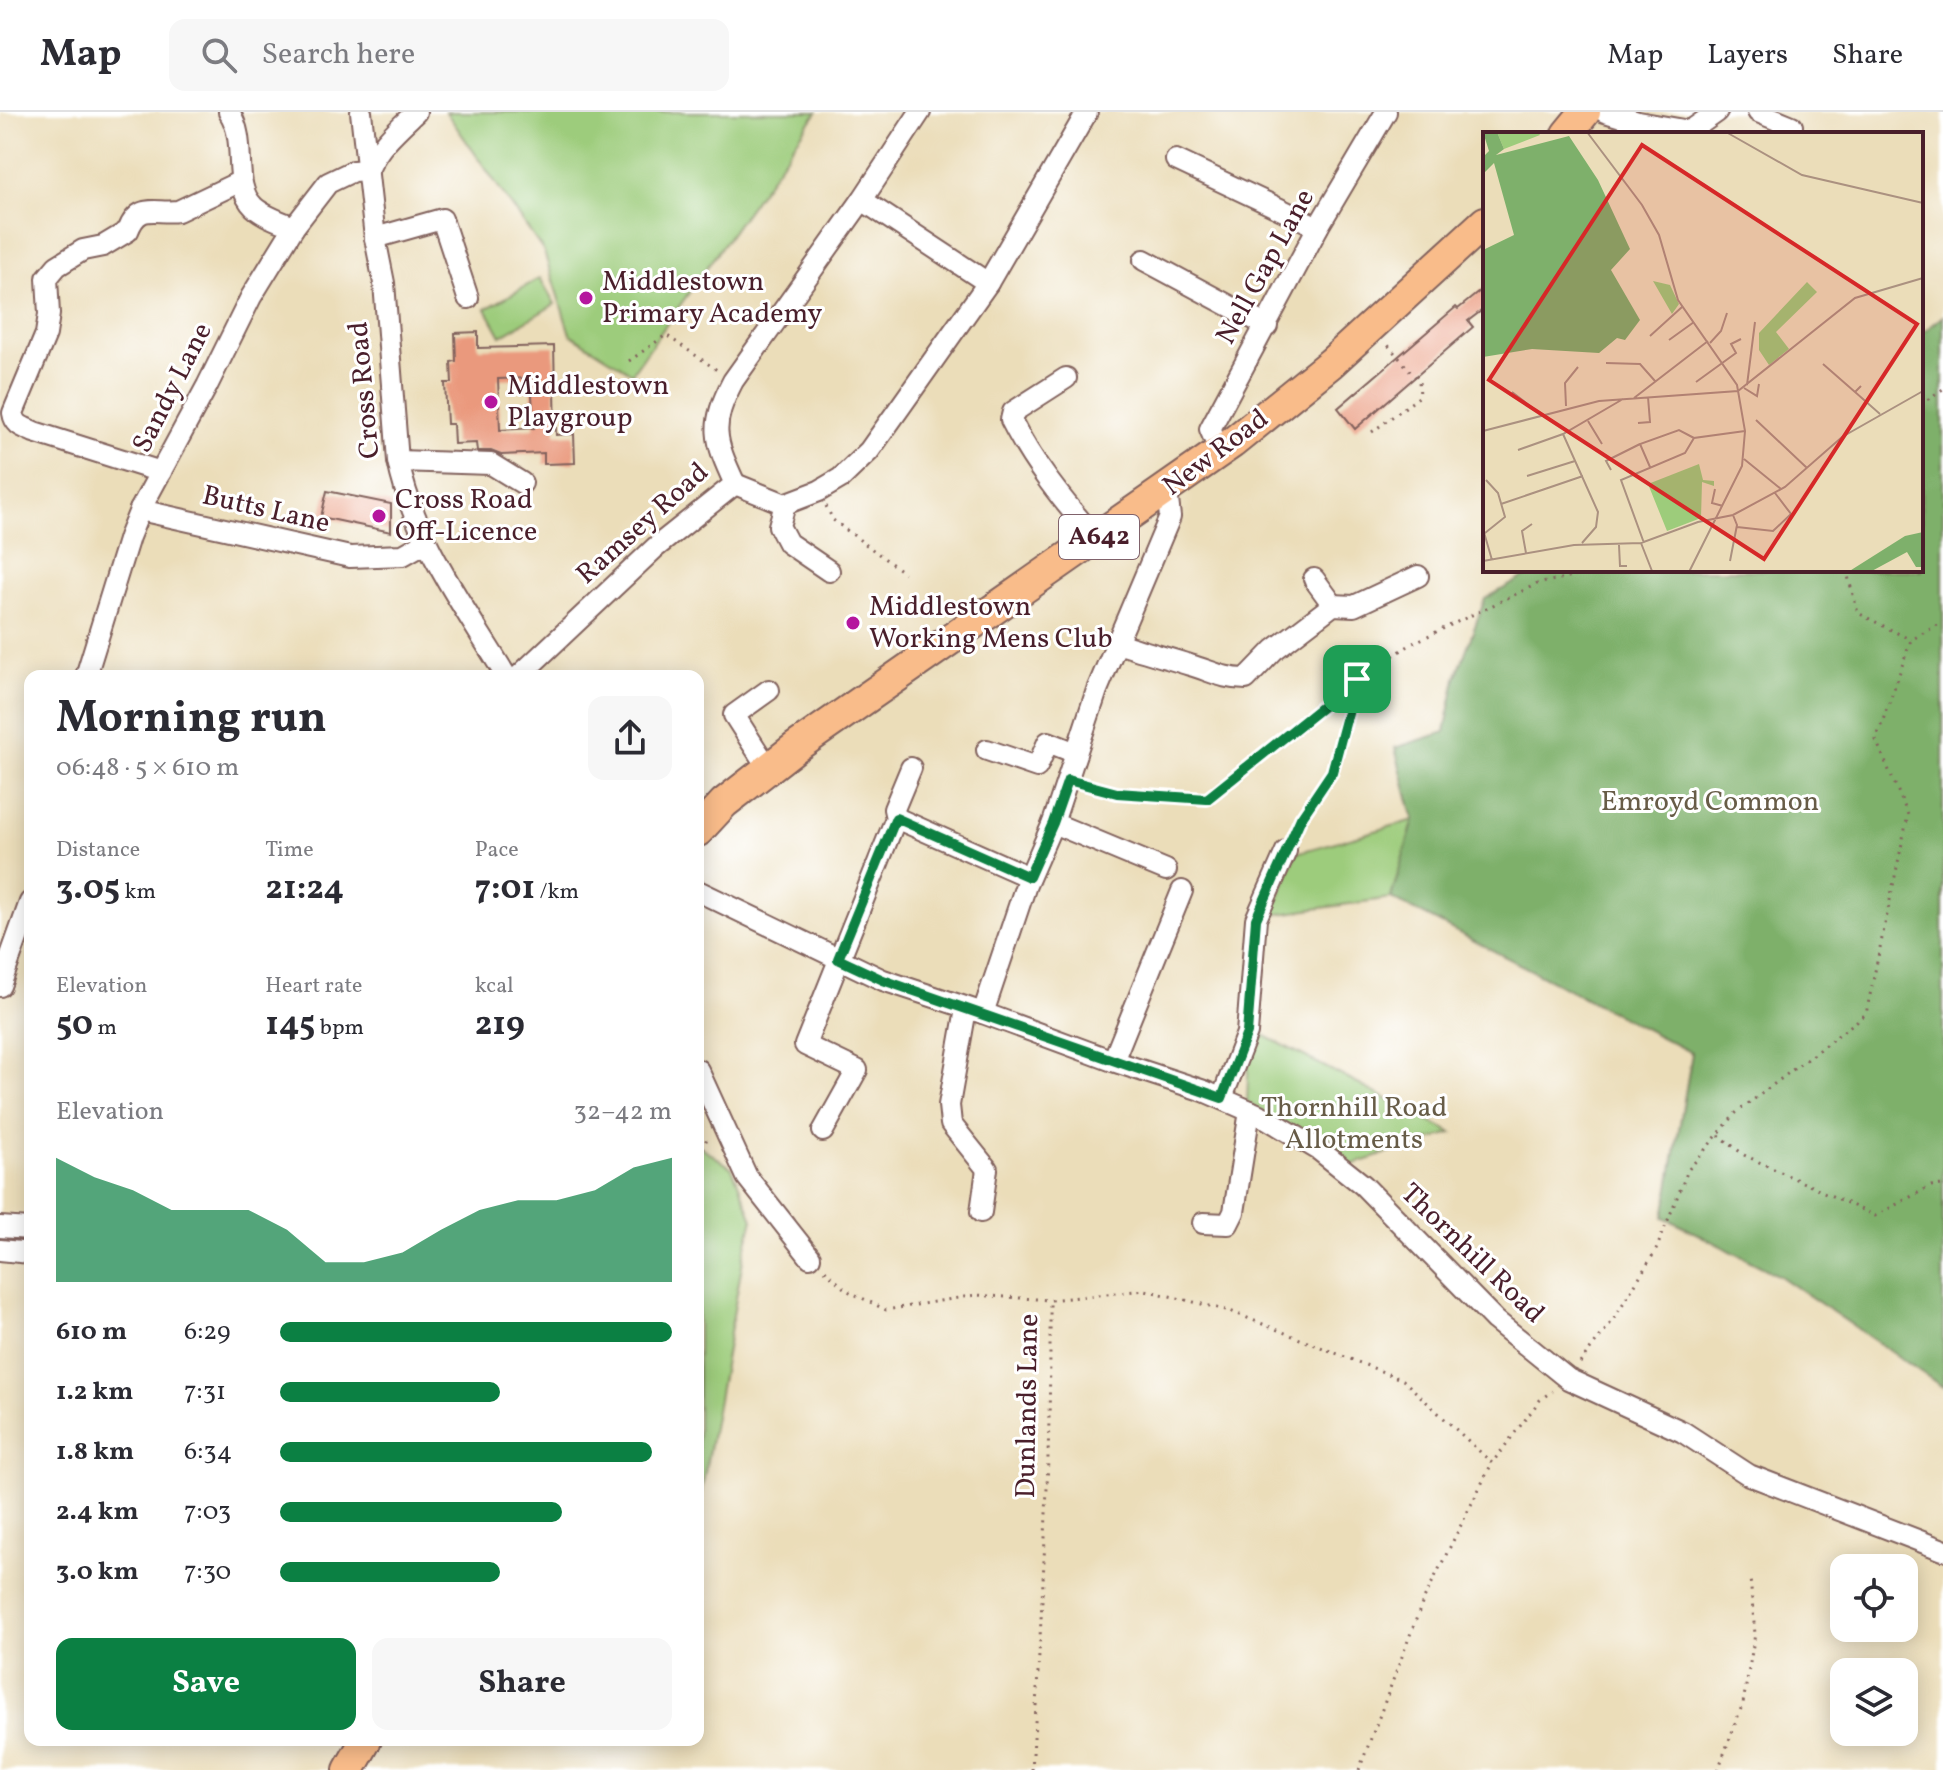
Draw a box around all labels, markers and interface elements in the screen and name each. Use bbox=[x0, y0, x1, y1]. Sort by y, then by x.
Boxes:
search box bbox=[169, 19, 729, 91]
text: Map bbox=[40, 29, 121, 82]
icon: search bbox=[197, 33, 241, 77]
text: Search here bbox=[261, 34, 415, 76]
text: Map bbox=[1607, 36, 1663, 75]
text: Layers bbox=[1707, 36, 1788, 75]
text: Share bbox=[1832, 36, 1903, 75]
inset map bbox=[1483, 132, 1923, 572]
street label: Nell Gap Lane bbox=[1207, 182, 1325, 352]
place label: Middlestown Primary Academy bbox=[602, 263, 822, 334]
marker: Middlestown Primary Academy bbox=[577, 289, 595, 307]
street label: Sandy Lane bbox=[124, 316, 222, 460]
street label: Cross Road bbox=[340, 320, 390, 460]
place label: Middlestown Playgroup bbox=[507, 367, 669, 438]
marker: Middlestown Playgroup bbox=[482, 393, 500, 411]
street label: New Road bbox=[1155, 400, 1277, 506]
street label: Ramsey Road bbox=[568, 454, 718, 594]
street label: Butts Lane bbox=[198, 476, 334, 544]
place label: Cross Road Off-Licence bbox=[395, 481, 537, 552]
marker: Cross Road Off-Licence bbox=[370, 507, 388, 525]
road number: A642 bbox=[1059, 515, 1139, 559]
place label: Middlestown Working Mens Club bbox=[869, 588, 1113, 659]
marker: Middlestown Working Mens Club bbox=[844, 614, 862, 632]
pin bbox=[1323, 645, 1391, 713]
icon: arrive bbox=[1335, 657, 1379, 701]
text: Morning run bbox=[56, 689, 327, 750]
button: share bbox=[588, 696, 672, 780]
text: 06:48 · 5 × 610 m bbox=[56, 750, 239, 786]
park label: Emroyd Common bbox=[1601, 783, 1819, 822]
text: Distance bbox=[56, 835, 140, 866]
text: Time bbox=[265, 835, 314, 866]
text: Pace bbox=[475, 835, 519, 866]
text: 3.05 bbox=[56, 866, 120, 913]
text: 21:24 bbox=[265, 866, 344, 913]
text: 7:01 bbox=[475, 866, 535, 913]
text: km bbox=[120, 877, 156, 908]
text: /km bbox=[535, 877, 579, 908]
text: Elevation bbox=[56, 971, 147, 1002]
text: Heart rate bbox=[265, 971, 362, 1002]
text: kcal bbox=[475, 971, 514, 1002]
text: 50 bbox=[56, 1002, 93, 1049]
text: 145 bbox=[265, 1002, 315, 1049]
text: 219 bbox=[475, 1002, 525, 1049]
text: m bbox=[93, 1013, 117, 1044]
text: bpm bbox=[315, 1013, 364, 1044]
park label: Thornhill Road Allotments bbox=[1261, 1089, 1447, 1160]
text: Elevation bbox=[56, 1094, 164, 1130]
text: 32–42 m bbox=[574, 1094, 672, 1130]
street label: Thornhill Road bbox=[1391, 1175, 1553, 1333]
street label: Dunlands Lane bbox=[1007, 1313, 1049, 1499]
text: 610 m bbox=[56, 1314, 127, 1350]
text: 6:29 bbox=[184, 1314, 231, 1350]
text: 1.2 km bbox=[56, 1374, 133, 1410]
text: 7:31 bbox=[184, 1374, 226, 1410]
text: 1.8 km bbox=[56, 1434, 134, 1470]
text: 6:34 bbox=[184, 1434, 232, 1470]
text: 2.4 km bbox=[56, 1494, 139, 1530]
text: 7:03 bbox=[184, 1494, 231, 1530]
text: 3.0 km bbox=[56, 1554, 139, 1590]
text: 7:30 bbox=[184, 1554, 231, 1590]
map controls bbox=[1830, 1554, 1918, 1746]
button: locate bbox=[1830, 1554, 1918, 1642]
button: Save bbox=[56, 1638, 356, 1730]
button: Share bbox=[372, 1638, 672, 1730]
button: layers bbox=[1830, 1658, 1918, 1746]

